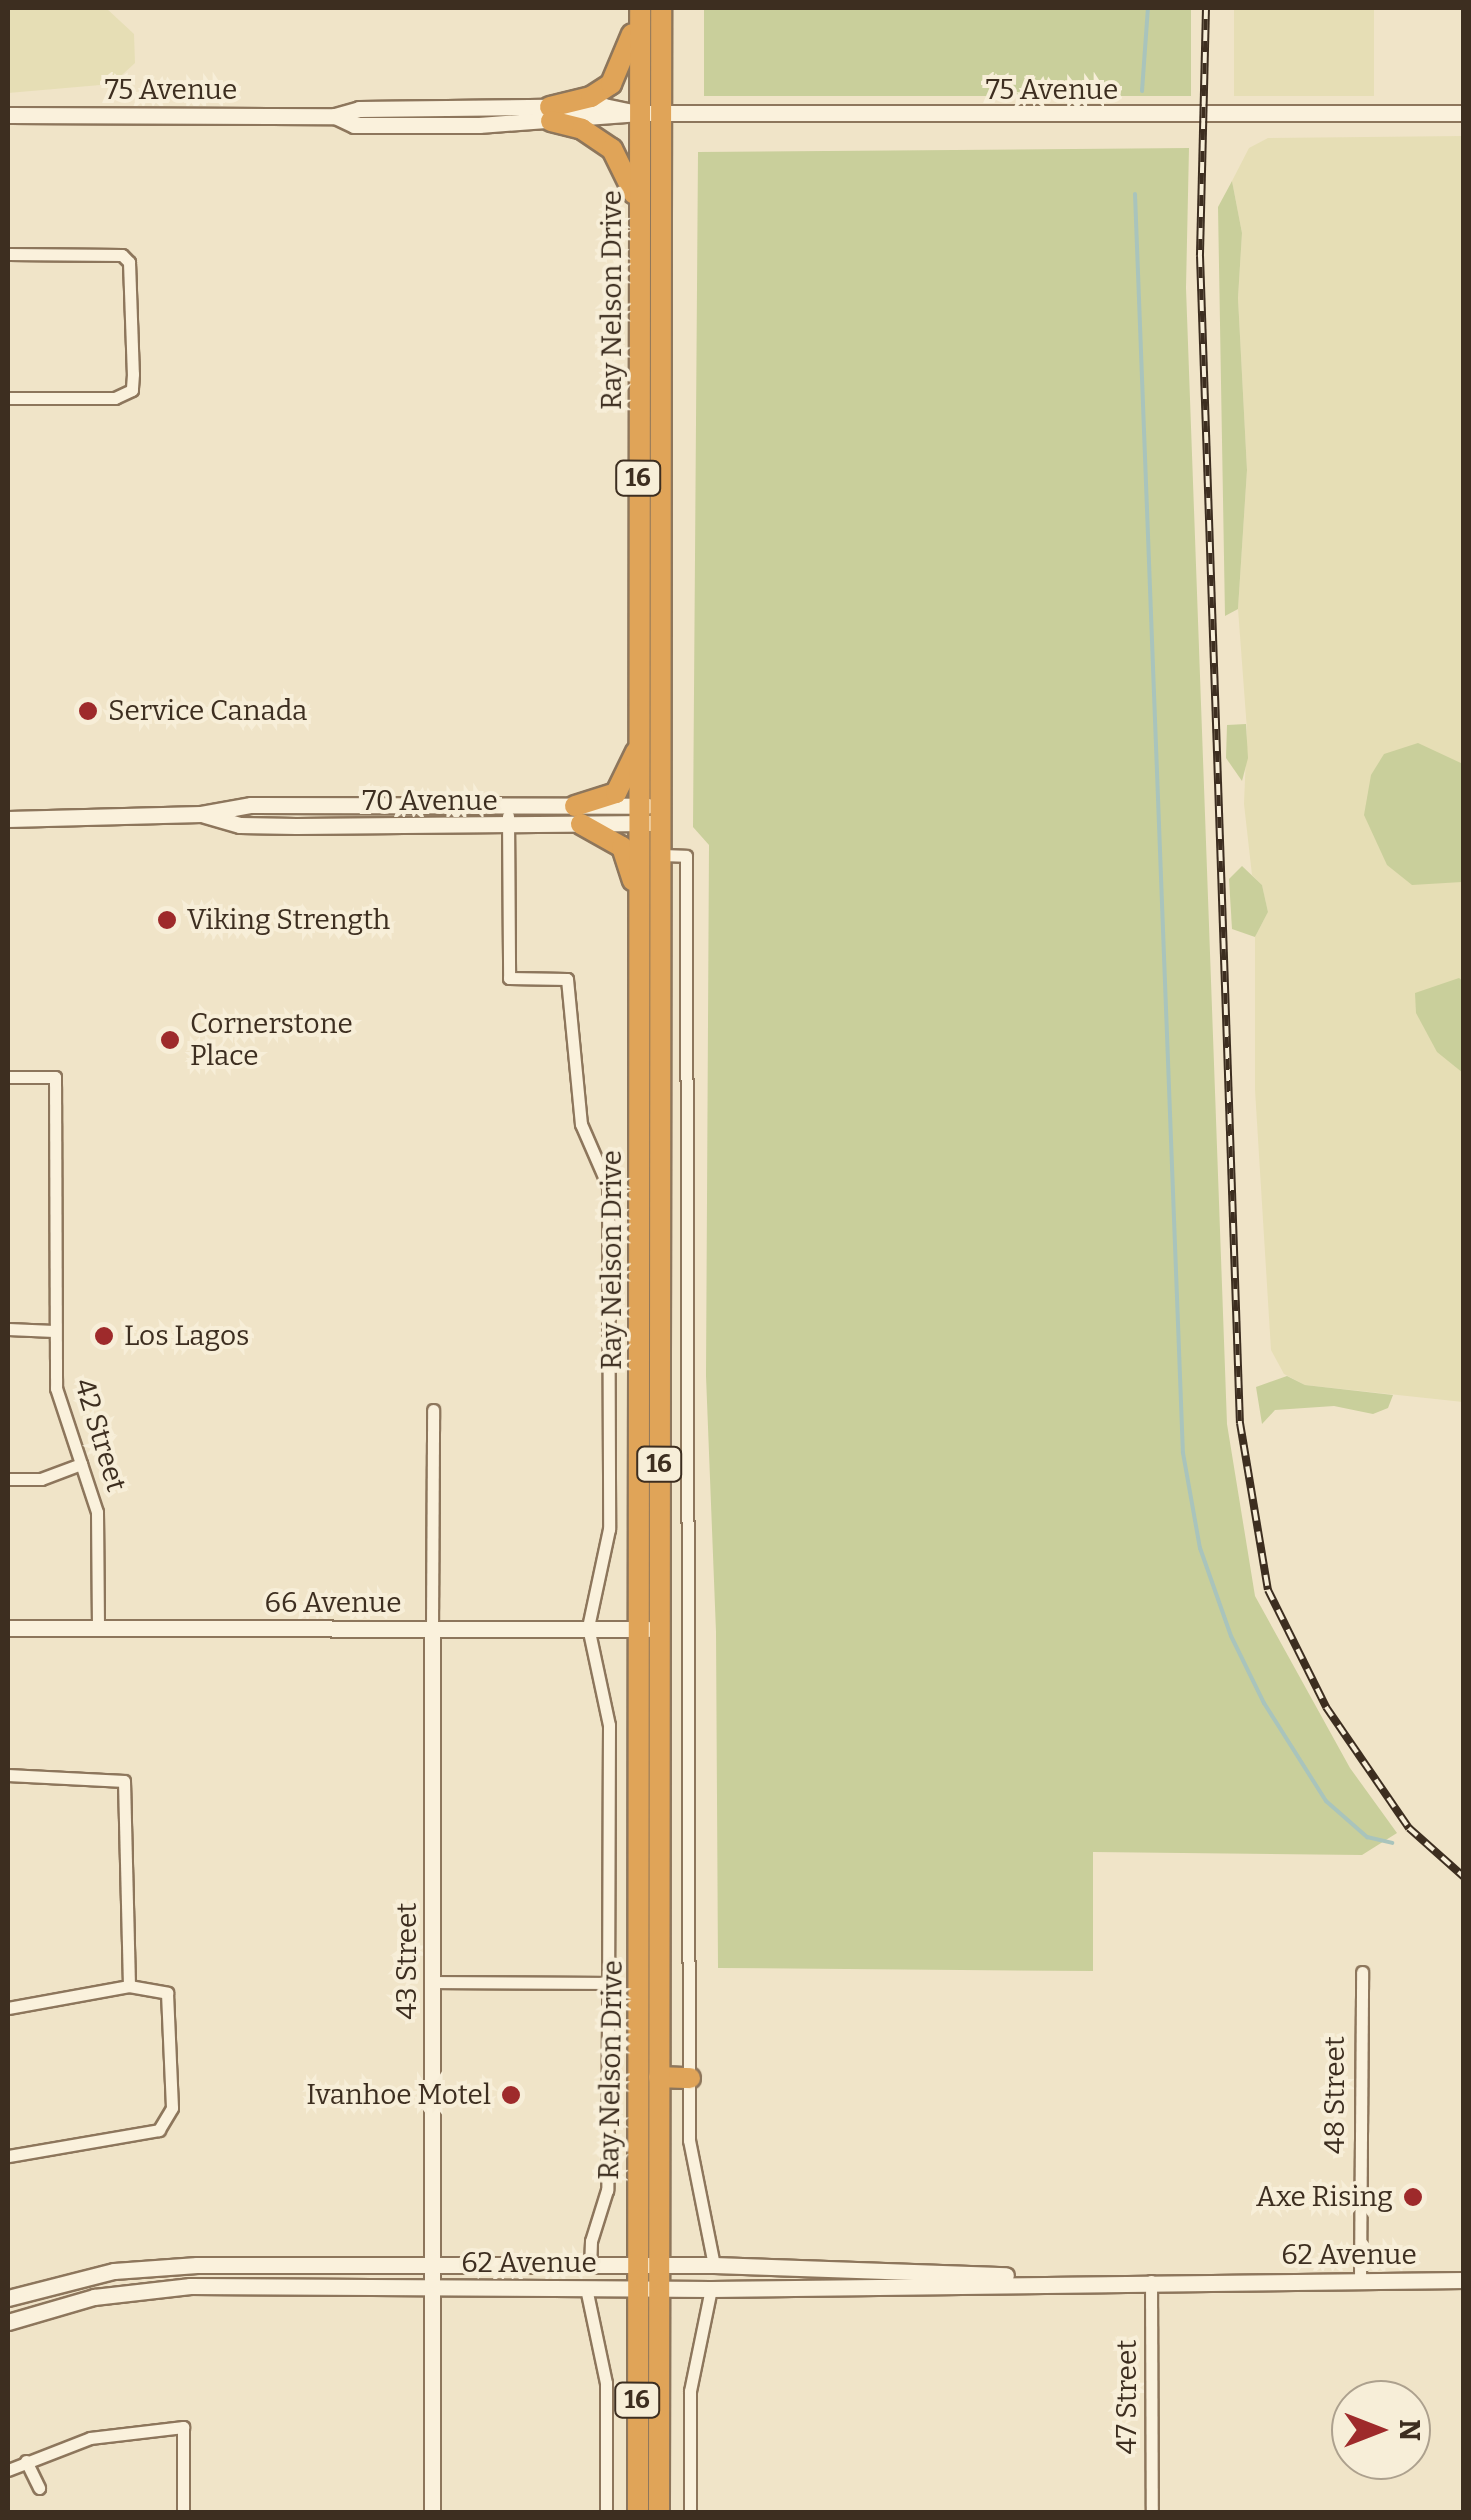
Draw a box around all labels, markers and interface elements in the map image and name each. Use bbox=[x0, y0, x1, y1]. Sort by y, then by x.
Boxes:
street label: 75 Avenue bbox=[105, 73, 237, 107]
street label: 75 Avenue bbox=[986, 73, 1118, 107]
street label: Ray Nelson Drive bbox=[595, 190, 629, 410]
road number: 16 bbox=[613, 458, 663, 498]
place label: Service Canada bbox=[108, 694, 307, 728]
marker: Service Canada bbox=[77, 700, 99, 722]
street label: 70 Avenue bbox=[362, 784, 498, 818]
place label: Viking Strength bbox=[187, 903, 390, 937]
marker: Viking Strength bbox=[156, 909, 178, 931]
place label: Cornerstone Place bbox=[190, 1007, 353, 1073]
marker: Cornerstone Place bbox=[159, 1029, 181, 1051]
street label: Ray Nelson Drive bbox=[595, 1150, 629, 1370]
place label: Los Lagos bbox=[124, 1319, 249, 1353]
marker: Los Lagos bbox=[93, 1325, 115, 1347]
street label: 42 Street bbox=[67, 1375, 133, 1495]
road number: 16 bbox=[634, 1444, 684, 1484]
street label: 66 Avenue bbox=[265, 1586, 401, 1620]
street label: 43 Street bbox=[390, 1903, 424, 2019]
street label: Ray Nelson Drive bbox=[592, 1960, 630, 2180]
street label: 48 Street bbox=[1318, 2036, 1352, 2154]
place label: Ivanhoe Motel bbox=[306, 2078, 491, 2112]
marker: Ivanhoe Motel bbox=[500, 2084, 522, 2106]
place label: Axe Rising bbox=[1256, 2180, 1393, 2214]
marker: Axe Rising bbox=[1402, 2186, 1424, 2208]
street label: 62 Avenue bbox=[1281, 2238, 1417, 2272]
street label: 62 Avenue bbox=[461, 2246, 597, 2280]
street label: 47 Street bbox=[1110, 2340, 1144, 2454]
road number: 16 bbox=[612, 2380, 662, 2420]
north arrow bbox=[1331, 2380, 1431, 2480]
text: N bbox=[1393, 2419, 1426, 2441]

